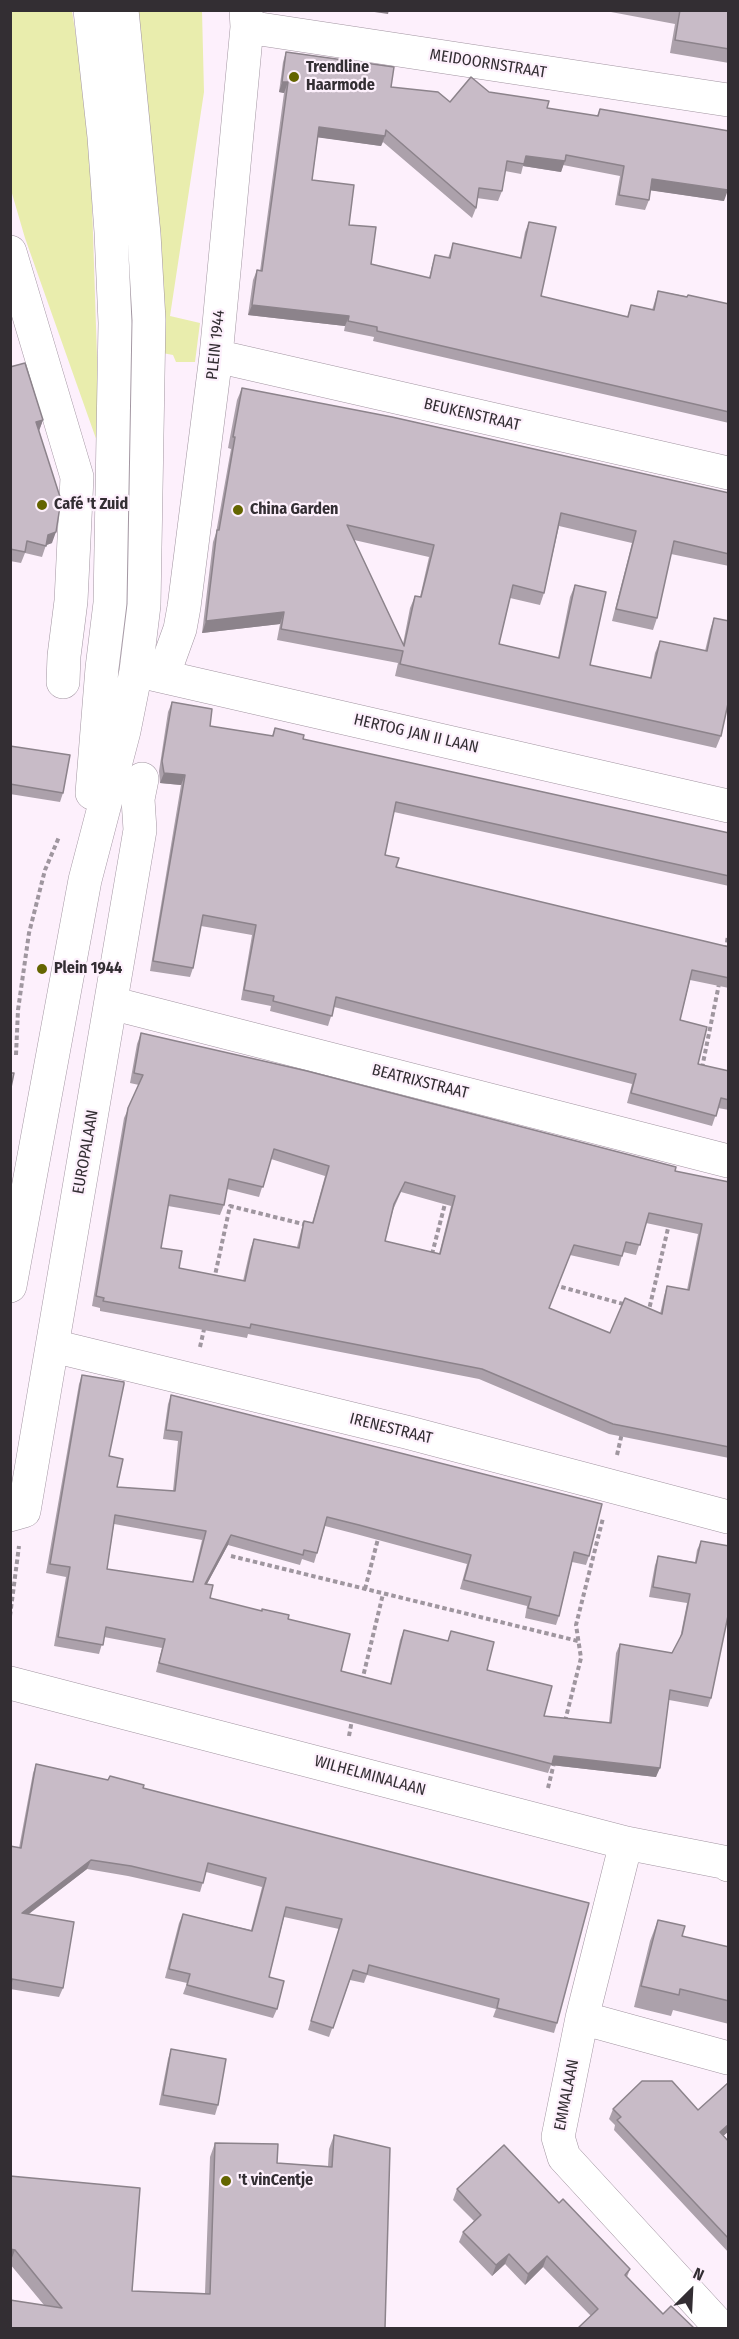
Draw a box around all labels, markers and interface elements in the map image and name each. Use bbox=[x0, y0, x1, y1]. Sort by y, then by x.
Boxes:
street label: MEIDOORNSTRAAT bbox=[428, 45, 548, 83]
place label: Trendline Haarmode bbox=[306, 58, 375, 96]
marker: Trendline Haarmode bbox=[287, 70, 301, 84]
street label: PLEIN 1944 bbox=[203, 309, 229, 381]
street label: BEUKENSTRAAT bbox=[422, 395, 522, 435]
place label: Café 't Zuid bbox=[54, 495, 128, 515]
marker: Café 't Zuid bbox=[35, 498, 49, 512]
place label: China Garden bbox=[250, 500, 338, 520]
marker: China Garden bbox=[231, 503, 245, 517]
street label: HERTOG JAN II LAAN bbox=[352, 710, 480, 758]
place label: Plein 1944 bbox=[54, 959, 122, 979]
marker: Plein 1944 bbox=[35, 962, 49, 976]
street label: BEATRIXSTRAAT bbox=[370, 1061, 470, 1103]
street label: EUROPALAAN bbox=[69, 1108, 103, 1196]
street label: IRENESTRAAT bbox=[348, 1409, 434, 1449]
street label: WILHELMINALAAN bbox=[312, 1752, 428, 1800]
street label: EMMALAAN bbox=[551, 2058, 583, 2132]
place label: 't vinCentje bbox=[238, 2171, 313, 2191]
marker: 't vinCentje bbox=[219, 2174, 233, 2188]
north arrow bbox=[661, 2261, 721, 2321]
text: N bbox=[690, 2263, 707, 2285]

